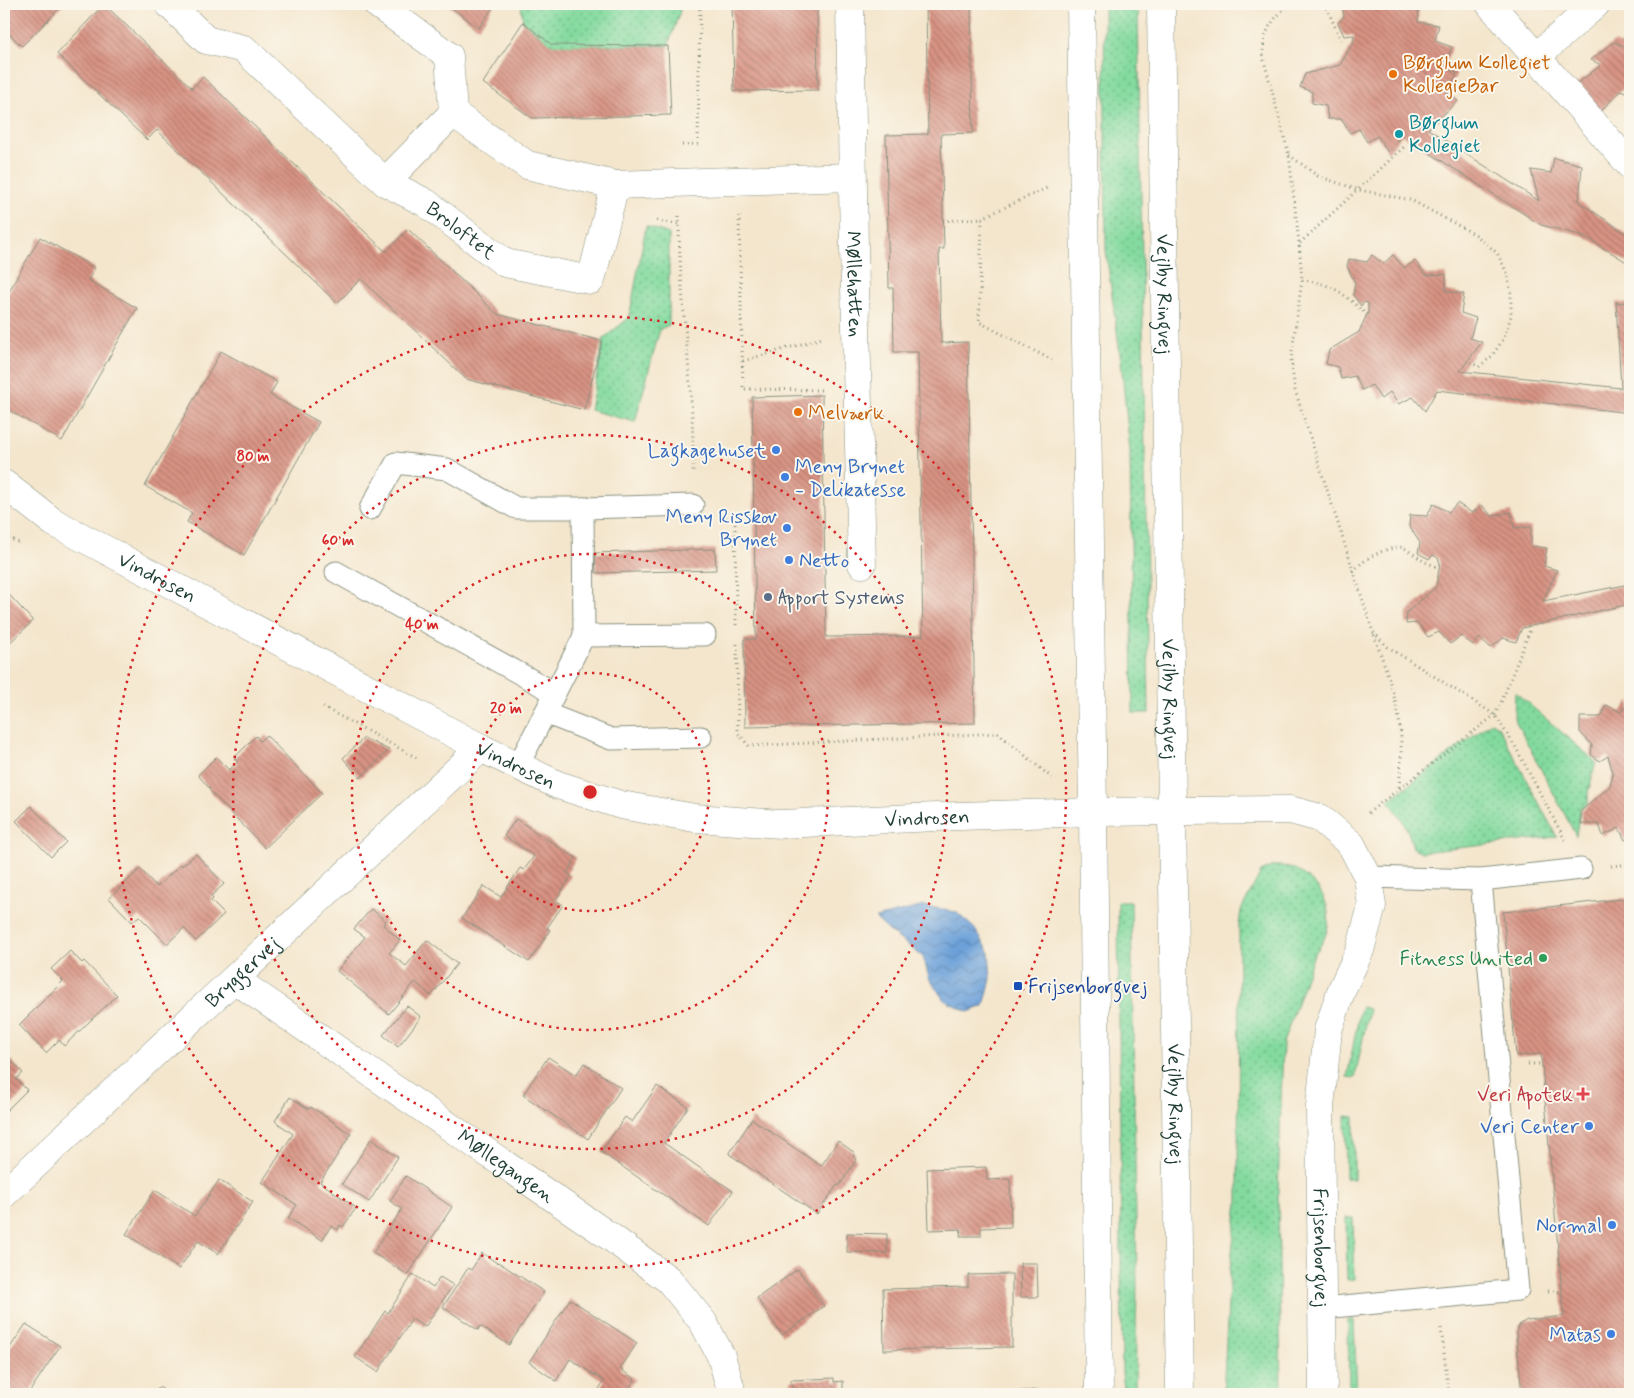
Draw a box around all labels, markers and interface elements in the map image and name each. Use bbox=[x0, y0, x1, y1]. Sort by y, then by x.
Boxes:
place label: Børglum Kollegiet KollegieBar bbox=[1403, 50, 1551, 100]
marker: Børglum Kollegiet KollegieBar bbox=[1387, 68, 1399, 80]
place label: Børglum Kollegiet bbox=[1409, 110, 1480, 160]
marker: Børglum Kollegiet bbox=[1393, 128, 1405, 140]
street label: Broloftet bbox=[420, 196, 501, 267]
street label: Møllehatten bbox=[839, 231, 868, 338]
street label: Vejlby Ringvej bbox=[1148, 233, 1178, 355]
place label: Melværk bbox=[808, 400, 884, 427]
marker: Melværk bbox=[792, 406, 804, 418]
place label: Lagkagehuset bbox=[648, 438, 766, 467]
marker: Lagkagehuset bbox=[770, 444, 782, 456]
text: 80 m bbox=[236, 447, 270, 467]
place label: Meny Brynet - Delikatesse bbox=[795, 454, 906, 504]
marker: Meny Brynet - Delikatesse bbox=[779, 471, 791, 483]
place label: Meny Risskov Brynet bbox=[665, 504, 777, 554]
marker: Meny Risskov Brynet bbox=[781, 522, 793, 534]
text: 60 m bbox=[322, 531, 354, 551]
street label: Vindrosen bbox=[113, 547, 201, 610]
place label: Netto bbox=[799, 548, 849, 575]
marker: Netto bbox=[783, 554, 795, 566]
place label: Apport Systems bbox=[778, 585, 904, 613]
marker: Apport Systems bbox=[762, 591, 774, 603]
text: 40 m bbox=[405, 615, 439, 635]
street label: Vejlby Ringvej bbox=[1154, 638, 1183, 760]
text: 20 m bbox=[490, 699, 522, 719]
street label: Vindrosen bbox=[471, 736, 560, 797]
centre of rings bbox=[581, 783, 599, 801]
street label: Vindrosen bbox=[884, 804, 970, 834]
street label: Bryggervej bbox=[200, 931, 287, 1014]
place label: Fitness United bbox=[1399, 946, 1533, 973]
marker: Fitness United bbox=[1537, 952, 1549, 964]
place label: Frijsenborgvej bbox=[1028, 974, 1147, 1003]
marker: Frijsenborgvej bbox=[1012, 980, 1024, 992]
street label: Vejlby Ringvej bbox=[1159, 1043, 1189, 1165]
place label: Veri Apotek bbox=[1477, 1082, 1573, 1110]
marker: Veri Apotek bbox=[1577, 1088, 1589, 1100]
place label: Veri Center bbox=[1480, 1114, 1580, 1141]
marker: Veri Center bbox=[1583, 1120, 1595, 1132]
street label: Møllegangen bbox=[451, 1124, 560, 1210]
street label: Frijsenborgvej bbox=[1305, 1188, 1334, 1308]
place label: Normal bbox=[1536, 1213, 1602, 1240]
marker: Normal bbox=[1606, 1219, 1618, 1231]
place label: Matas bbox=[1549, 1322, 1601, 1349]
marker: Matas bbox=[1605, 1328, 1617, 1340]

